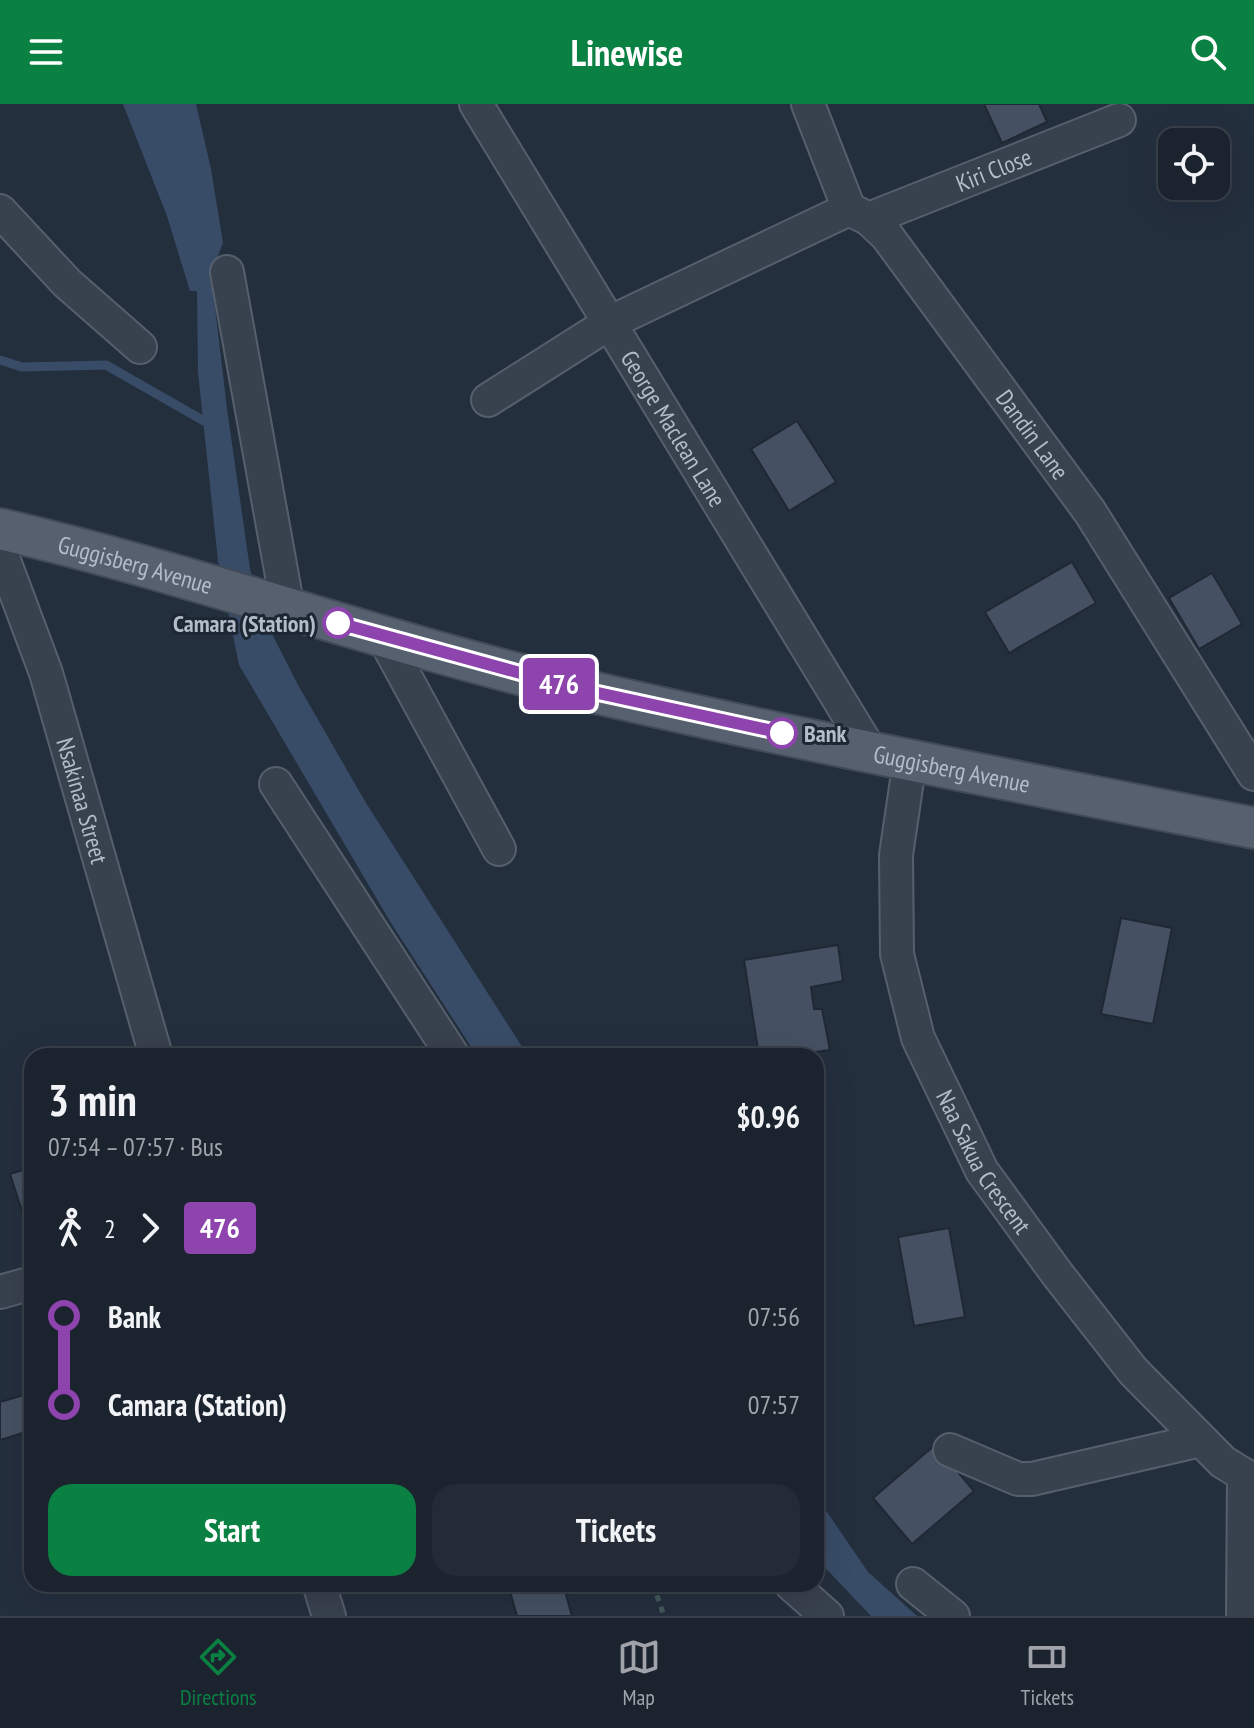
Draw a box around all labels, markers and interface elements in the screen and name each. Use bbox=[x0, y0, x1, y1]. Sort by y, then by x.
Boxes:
text: Linewise bbox=[571, 29, 683, 76]
icon: menu bbox=[24, 30, 68, 74]
icon: search bbox=[1186, 30, 1230, 74]
map controls bbox=[1158, 128, 1230, 200]
button: locate bbox=[1158, 128, 1230, 200]
street label: Kiri Close bbox=[951, 141, 1036, 199]
street label: George Maclean Lane bbox=[614, 344, 733, 512]
street label: Dandin Lane bbox=[990, 383, 1076, 485]
street label: Guggisberg Avenue bbox=[55, 528, 216, 601]
place label: Camara (Station) bbox=[173, 608, 316, 639]
marker: Camara (Station) bbox=[323, 608, 353, 638]
line badge: 476 bbox=[513, 658, 605, 710]
text: 476 bbox=[539, 665, 579, 702]
marker: Bank bbox=[767, 718, 797, 748]
place label: Bank bbox=[804, 718, 846, 749]
street label: Nsakinaa Street bbox=[50, 734, 116, 868]
street label: Guggisberg Avenue bbox=[871, 738, 1033, 799]
text: 3 min bbox=[48, 1071, 137, 1128]
street label: Naa Sakua Crescent bbox=[930, 1085, 1038, 1240]
text: $0.96 bbox=[736, 1097, 800, 1136]
text: 07:54 – 07:57 · Bus bbox=[48, 1130, 223, 1163]
icon: walk bbox=[48, 1206, 92, 1250]
icon: forward bbox=[128, 1206, 172, 1250]
text: 476 bbox=[200, 1209, 240, 1246]
text: 2 bbox=[104, 1212, 116, 1245]
text: Bank bbox=[108, 1297, 161, 1336]
text: 07:56 bbox=[748, 1300, 800, 1333]
text: Camara (Station) bbox=[108, 1385, 287, 1424]
text: 07:57 bbox=[748, 1388, 800, 1421]
button: Start bbox=[48, 1484, 416, 1576]
button: Tickets bbox=[432, 1484, 800, 1576]
tab: Directions bbox=[180, 1635, 257, 1711]
tab: Map bbox=[617, 1635, 661, 1711]
tab: Tickets bbox=[1021, 1635, 1074, 1711]

